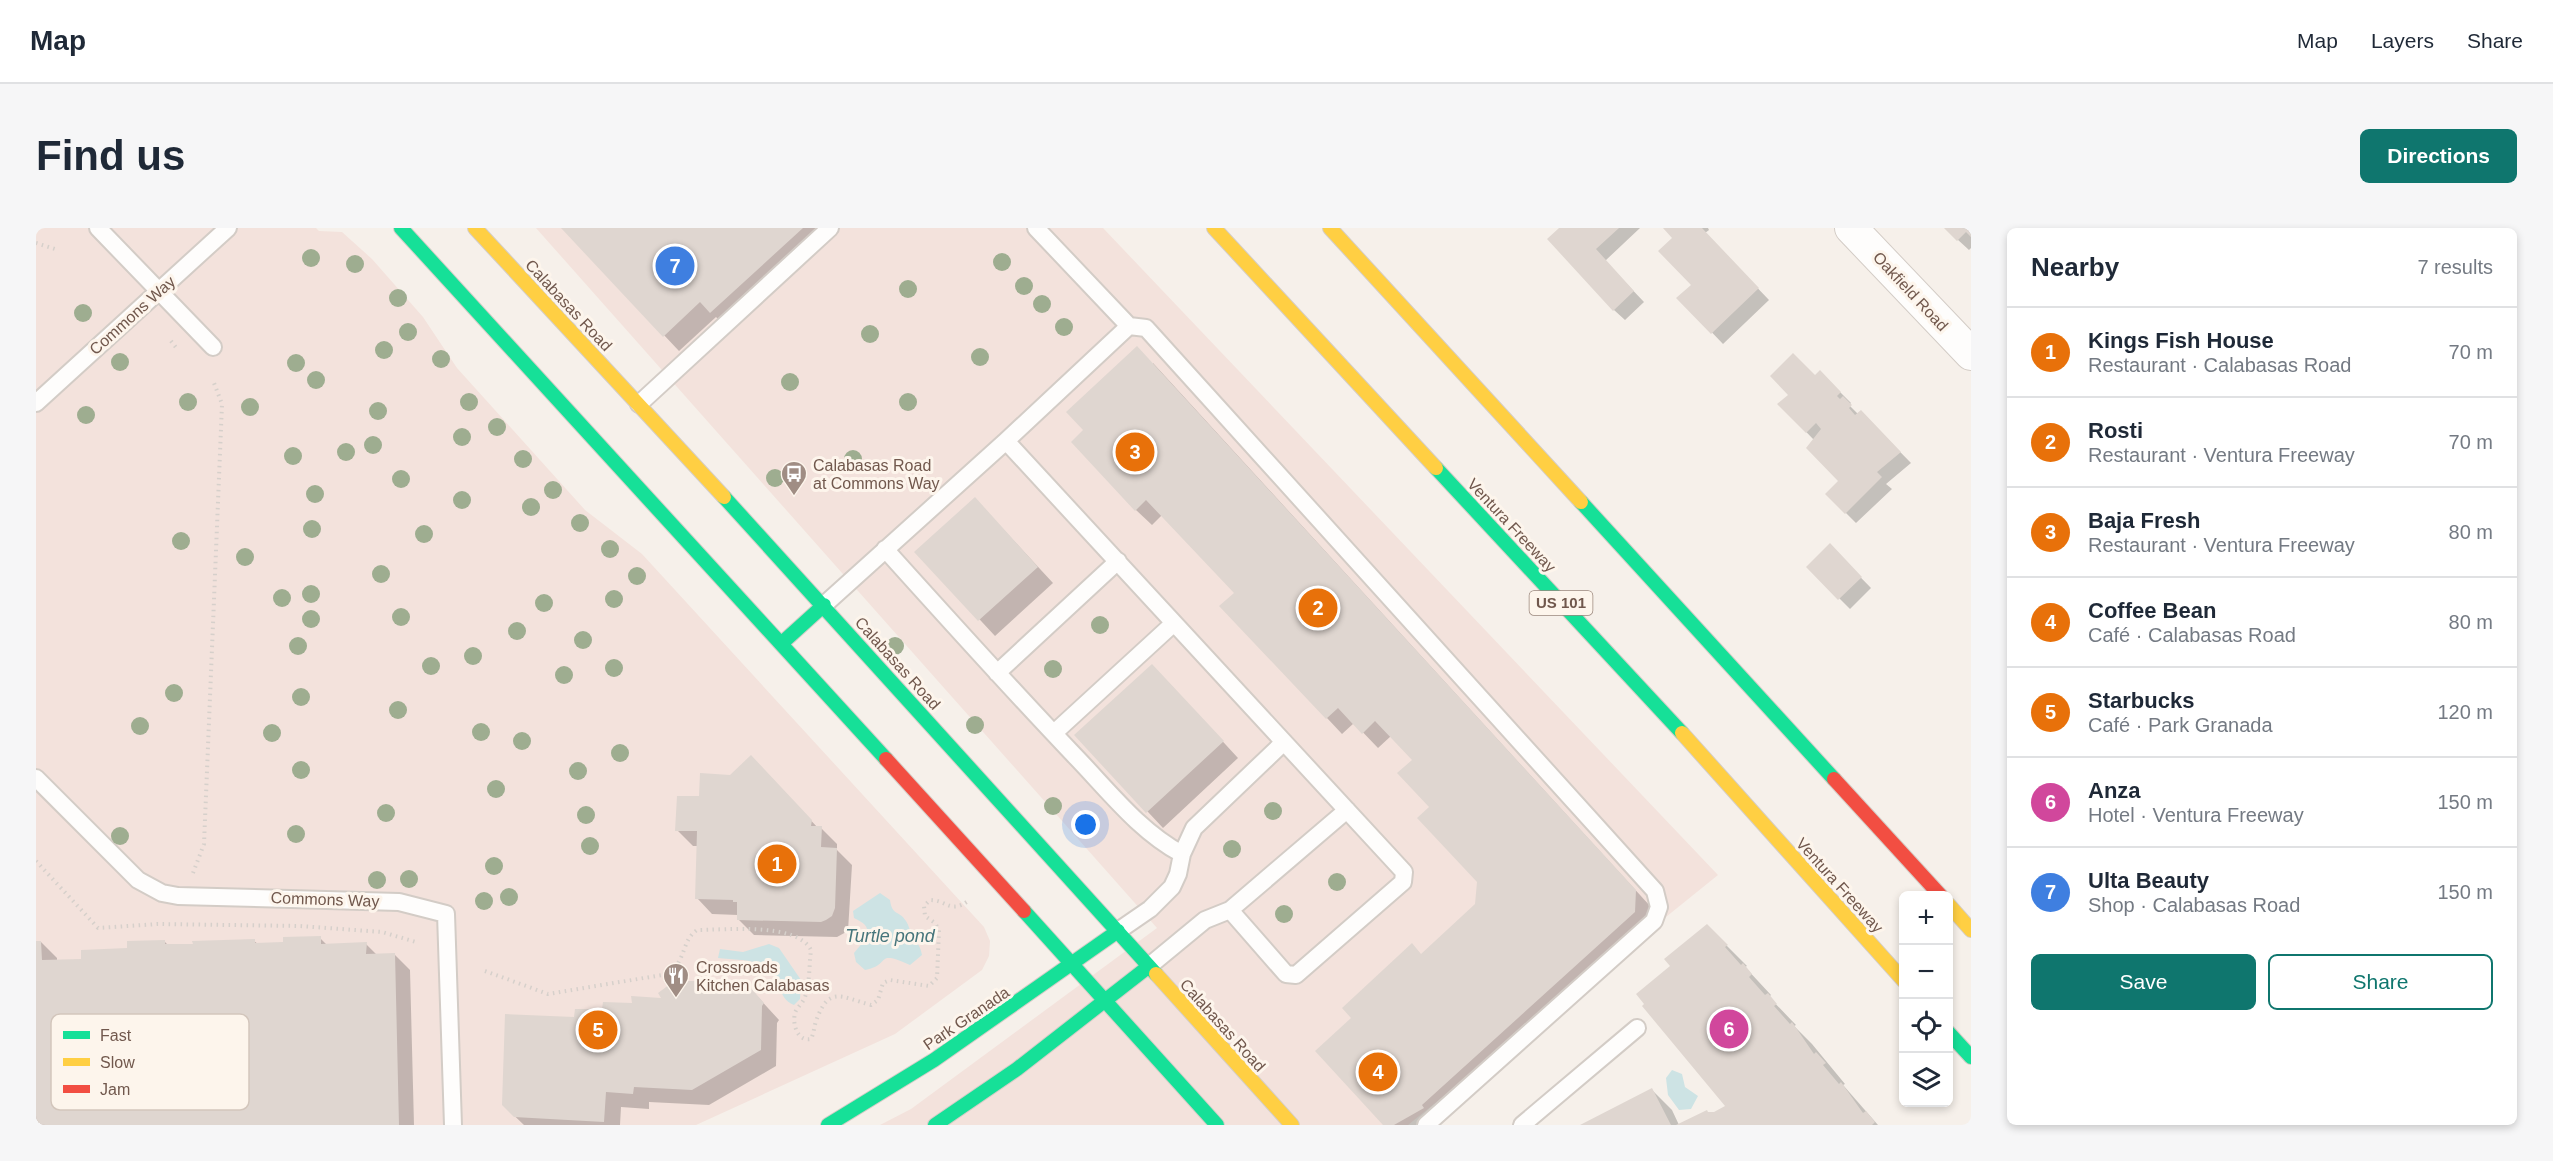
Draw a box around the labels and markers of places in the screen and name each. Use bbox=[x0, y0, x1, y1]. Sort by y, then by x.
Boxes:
pin: 7 bbox=[656, 243, 694, 288]
pin: 3 bbox=[1116, 430, 1154, 474]
place label: Calabasas Road at Commons Way bbox=[813, 457, 940, 492]
bus stop icon: Calabasas Road at Commons Way bbox=[779, 459, 809, 497]
pin: 2 bbox=[1298, 586, 1338, 631]
pin: 1 bbox=[758, 842, 796, 886]
place label: Crossroads Kitchen Calabasas bbox=[696, 959, 829, 994]
restaurant icon: Crossroads Kitchen Calabasas bbox=[661, 961, 691, 999]
pin: 6 bbox=[1710, 1006, 1748, 1052]
pin: 5 bbox=[578, 1008, 618, 1052]
pin: 4 bbox=[1358, 1050, 1398, 1094]

